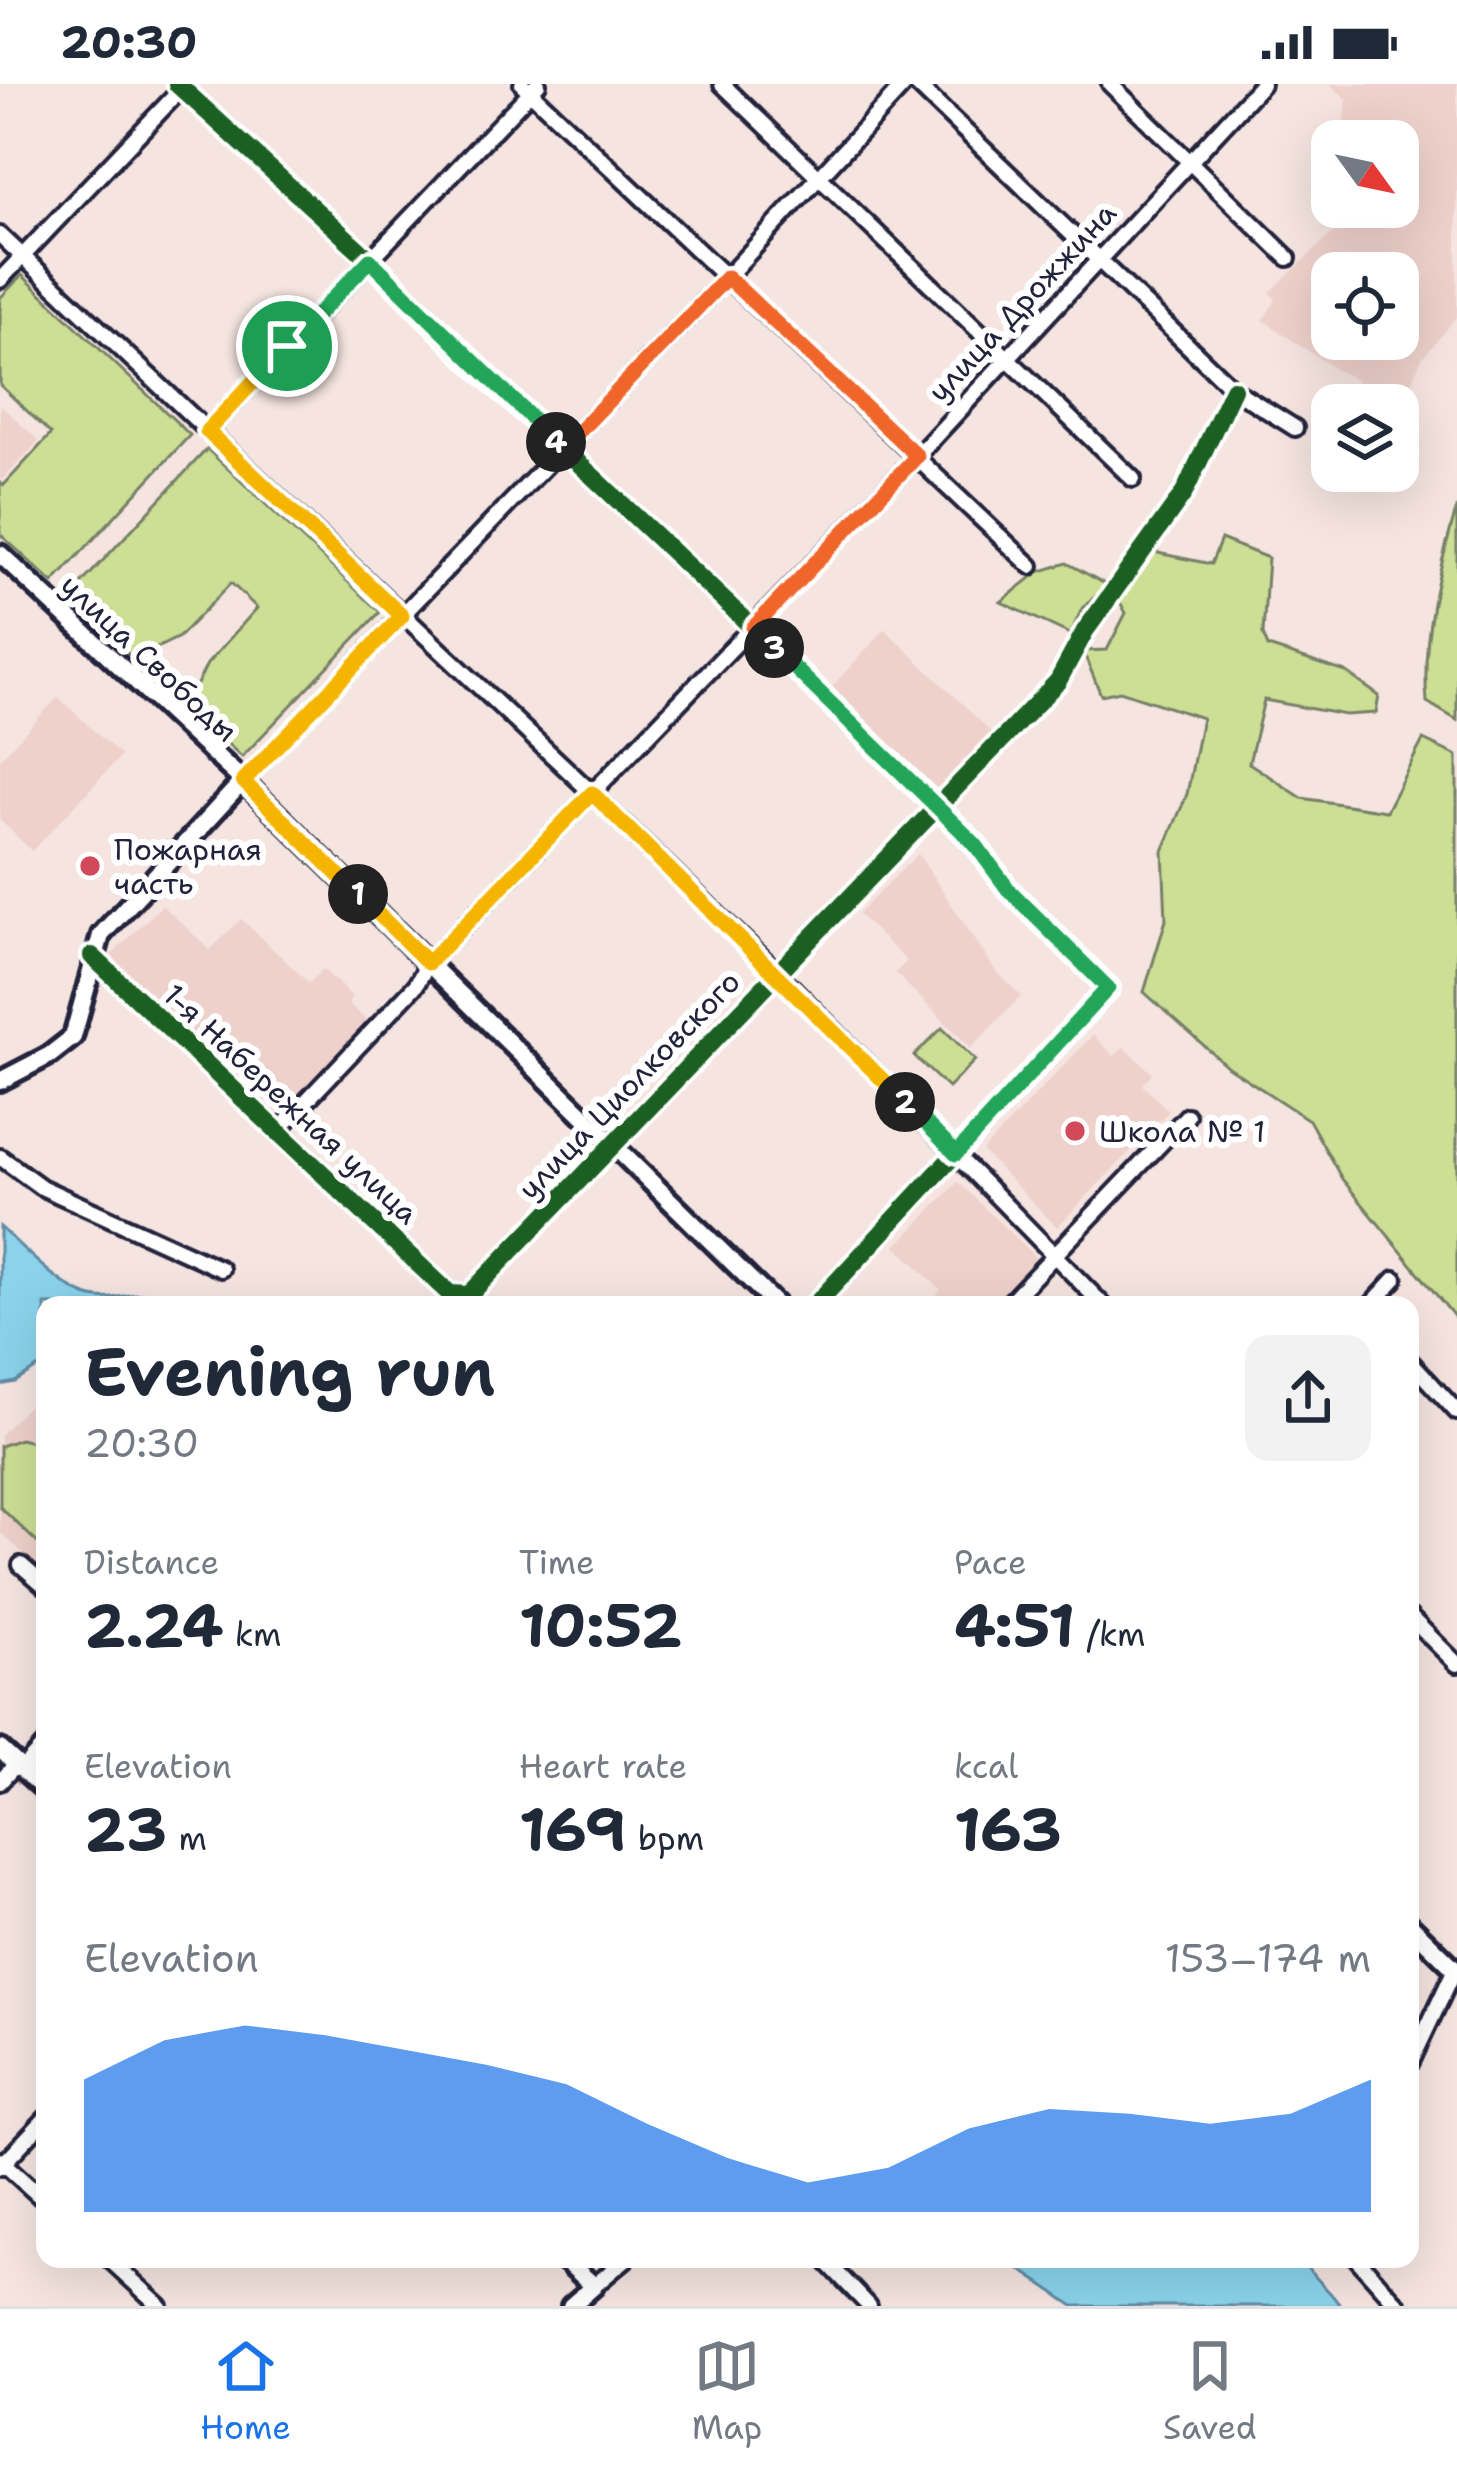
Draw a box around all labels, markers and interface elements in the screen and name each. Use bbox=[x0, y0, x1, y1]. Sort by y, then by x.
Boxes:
text: 20:30 bbox=[60, 12, 198, 72]
north arrow bbox=[1311, 120, 1419, 228]
map controls bbox=[1311, 120, 1419, 492]
street label: улица Дрожжина bbox=[919, 193, 1126, 411]
button: locate bbox=[1311, 252, 1419, 360]
pin bbox=[236, 295, 338, 397]
icon: arrive bbox=[254, 313, 320, 379]
button: layers bbox=[1311, 384, 1419, 492]
pin: 4 bbox=[526, 412, 586, 472]
text: 4 bbox=[544, 419, 568, 464]
street label: улица Свободы bbox=[51, 565, 247, 751]
pin: 3 bbox=[744, 618, 804, 678]
text: 3 bbox=[762, 625, 786, 670]
place label: Пожарная часть bbox=[114, 829, 262, 904]
marker: Пожарная часть bbox=[77, 853, 103, 879]
pin: 1 bbox=[328, 864, 388, 924]
text: 1 bbox=[350, 871, 366, 916]
street label: улица Циолковского bbox=[509, 962, 749, 1208]
street label: 1-я Набережная улица bbox=[154, 975, 428, 1234]
pin: 2 bbox=[875, 1072, 935, 1132]
text: 2 bbox=[893, 1079, 917, 1124]
place label: Школа № 1 bbox=[1099, 1111, 1265, 1152]
marker: Школа № 1 bbox=[1062, 1118, 1088, 1144]
text: Evening run bbox=[84, 1328, 495, 1416]
button: share bbox=[1245, 1335, 1371, 1461]
text: 20:30 bbox=[84, 1417, 199, 1469]
text: Distance bbox=[84, 1540, 219, 1585]
text: Time bbox=[519, 1540, 595, 1585]
text: Pace bbox=[954, 1540, 1027, 1585]
text: 2.24 bbox=[84, 1585, 224, 1665]
text: 10:52 bbox=[519, 1585, 682, 1665]
text: 4:51 bbox=[954, 1585, 1075, 1665]
text: km bbox=[224, 1612, 282, 1657]
text: /km bbox=[1075, 1612, 1146, 1657]
text: Elevation bbox=[84, 1744, 232, 1789]
text: Heart rate bbox=[519, 1744, 687, 1789]
text: kcal bbox=[954, 1744, 1018, 1789]
text: 23 bbox=[84, 1789, 167, 1869]
text: 169 bbox=[519, 1789, 626, 1869]
text: 163 bbox=[954, 1789, 1062, 1869]
text: m bbox=[167, 1816, 207, 1861]
text: bpm bbox=[626, 1816, 704, 1861]
text: Elevation bbox=[84, 1932, 259, 1984]
text: 153–174 m bbox=[1165, 1932, 1371, 1984]
tab: Home bbox=[200, 2333, 291, 2450]
tab: Map bbox=[692, 2333, 762, 2450]
tab: Saved bbox=[1163, 2333, 1257, 2450]

